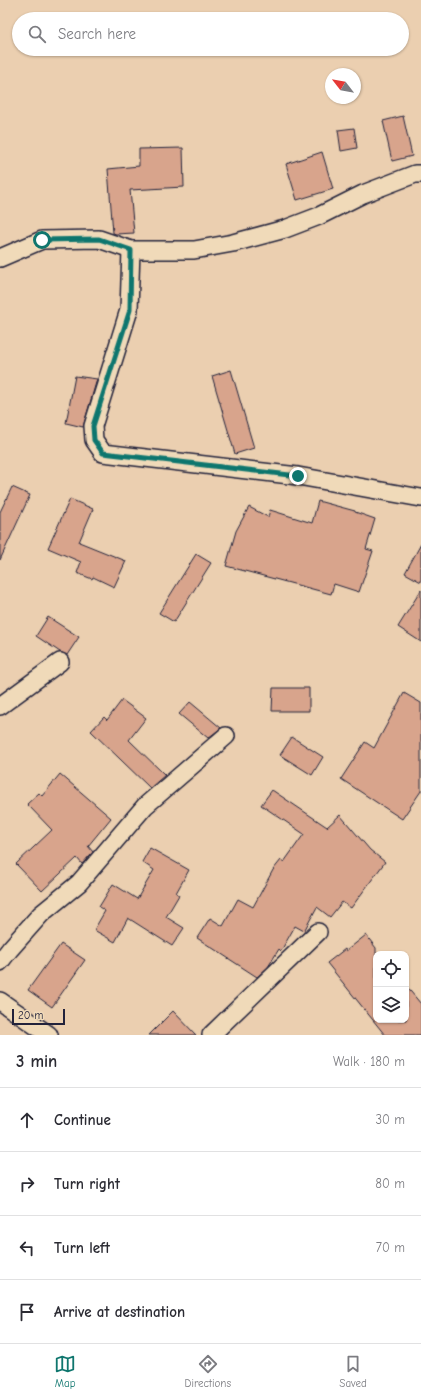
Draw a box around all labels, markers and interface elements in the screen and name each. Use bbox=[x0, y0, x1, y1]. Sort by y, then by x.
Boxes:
search box bbox=[12, 12, 409, 56]
icon: search bbox=[26, 23, 48, 45]
text: Search here bbox=[58, 25, 136, 43]
north arrow bbox=[325, 68, 361, 104]
route start bbox=[33, 231, 51, 249]
route end bbox=[289, 467, 307, 485]
map controls bbox=[373, 951, 409, 1023]
button: locate bbox=[373, 951, 409, 987]
button: layers bbox=[373, 987, 409, 1023]
scale bar bbox=[12, 1007, 65, 1026]
text: 20 m bbox=[18, 1009, 43, 1022]
text: 3 min bbox=[16, 1052, 57, 1071]
text: Walk · 180 m bbox=[333, 1054, 405, 1069]
icon: ahead bbox=[16, 1109, 38, 1131]
text: Continue bbox=[54, 1111, 111, 1129]
text: 30 m bbox=[375, 1112, 405, 1127]
icon: right bbox=[16, 1173, 38, 1195]
text: Turn right bbox=[54, 1175, 120, 1193]
text: 80 m bbox=[375, 1176, 405, 1191]
icon: left bbox=[16, 1237, 38, 1259]
text: Turn left bbox=[54, 1239, 110, 1257]
text: 70 m bbox=[376, 1240, 405, 1255]
icon: arrive bbox=[16, 1301, 38, 1323]
text: Arrive at destination bbox=[54, 1303, 185, 1321]
tab: Map bbox=[54, 1353, 76, 1390]
tab: Directions bbox=[184, 1353, 231, 1390]
tab: Saved bbox=[339, 1353, 367, 1390]

